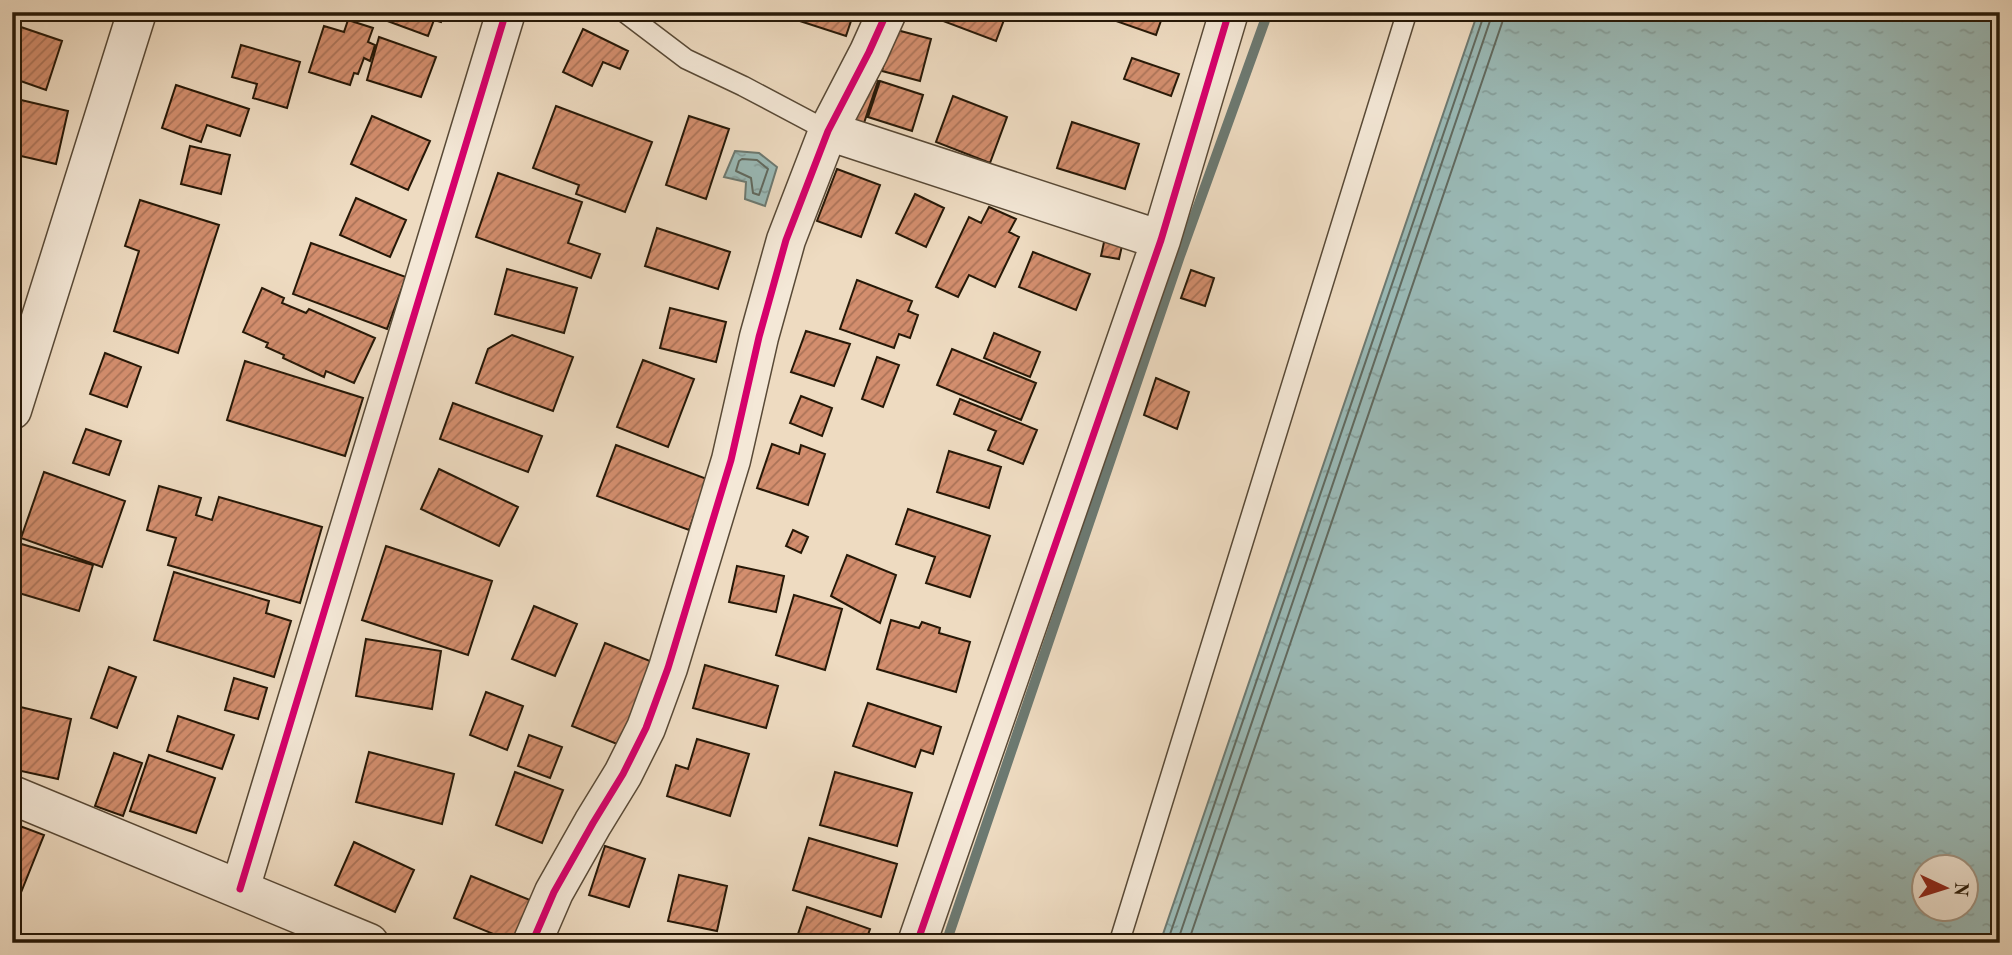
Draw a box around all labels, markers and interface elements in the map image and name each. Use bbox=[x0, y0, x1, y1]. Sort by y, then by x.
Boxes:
north arrow bbox=[1910, 853, 1980, 923]
text: N bbox=[1949, 881, 1969, 897]

